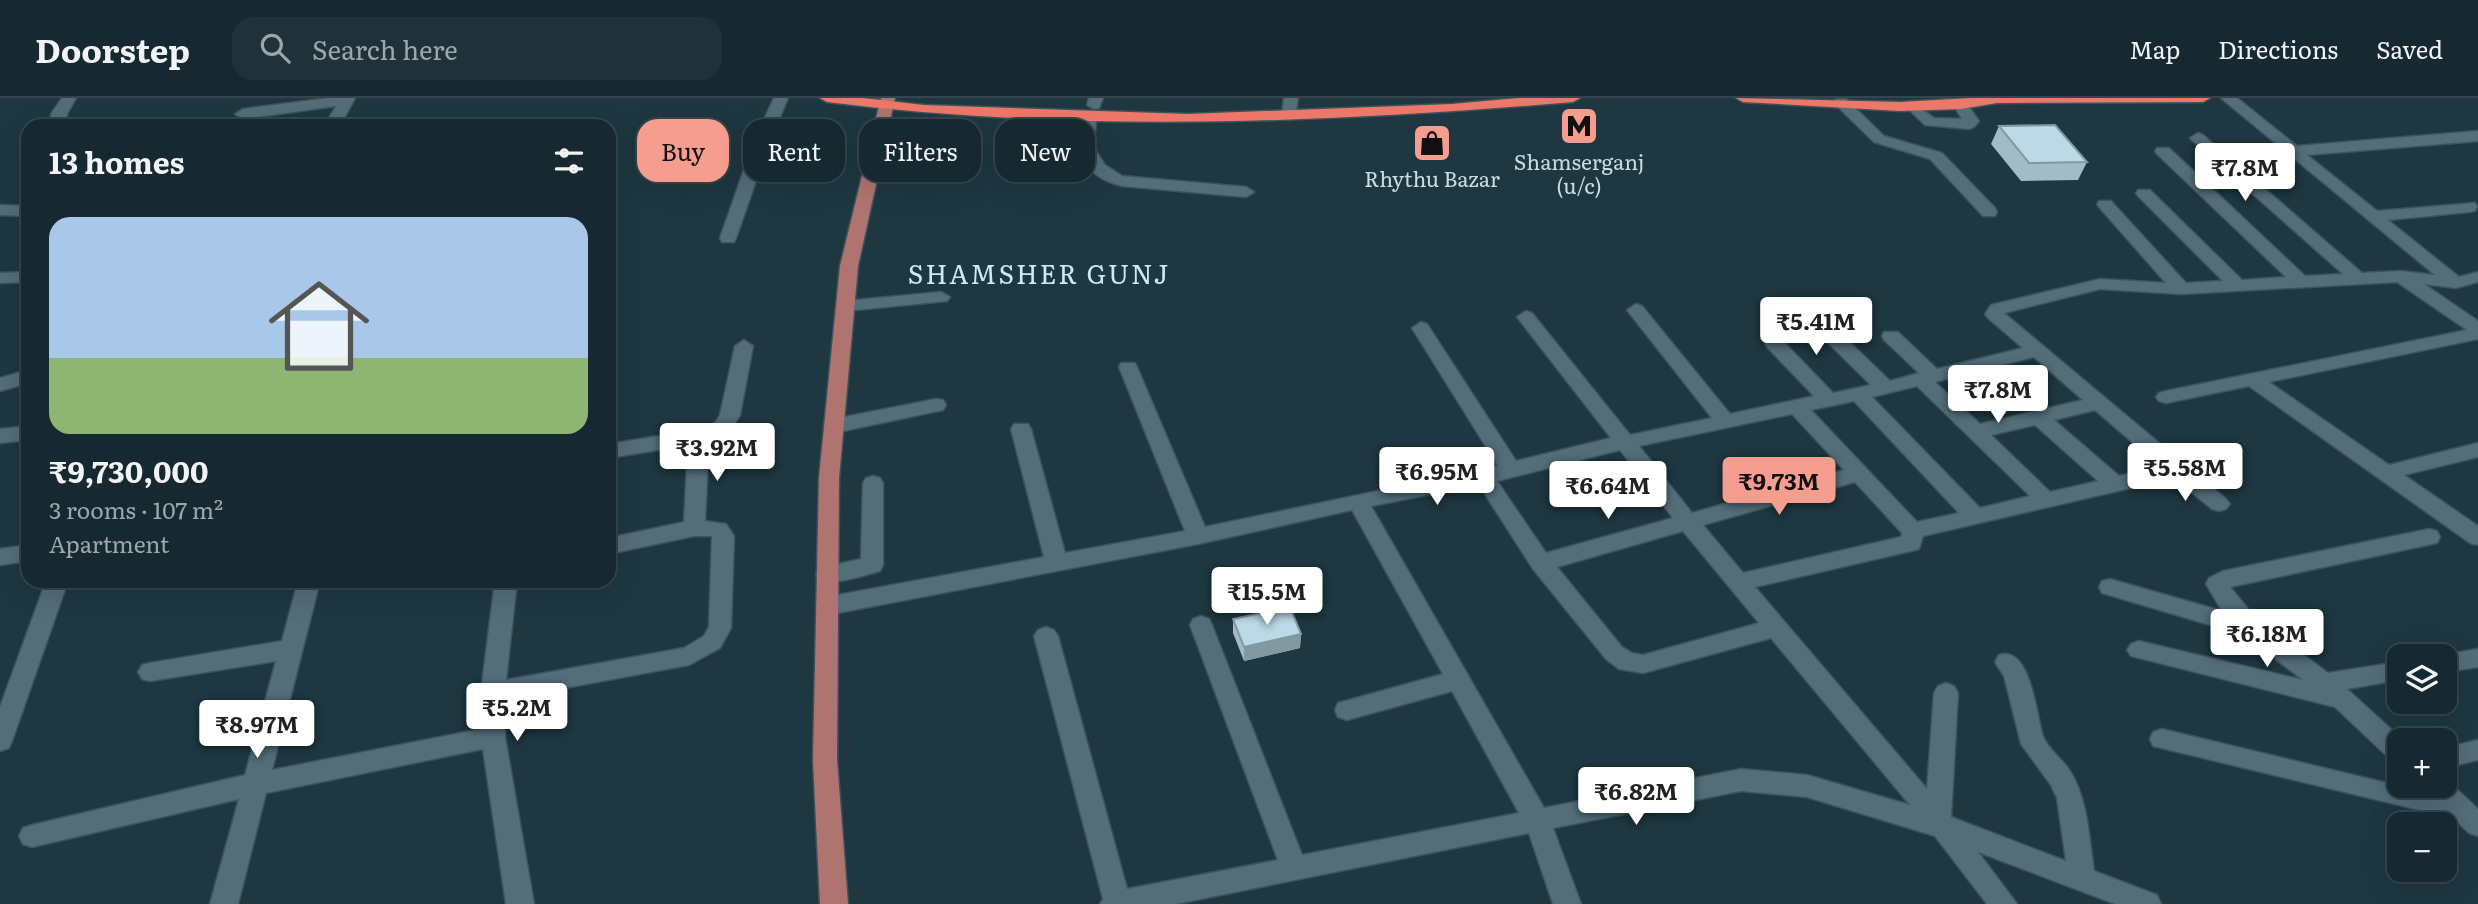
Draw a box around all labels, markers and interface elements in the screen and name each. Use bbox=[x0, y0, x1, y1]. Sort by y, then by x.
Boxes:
search box bbox=[232, 17, 722, 80]
text: Doorstep bbox=[35, 24, 190, 73]
icon: search bbox=[256, 29, 294, 67]
text: Search here bbox=[312, 29, 458, 68]
text: Map bbox=[2129, 31, 2180, 66]
text: Directions bbox=[2218, 31, 2338, 66]
text: Saved bbox=[2376, 31, 2443, 66]
metro station icon: Shamserganj (u/c) bbox=[1558, 105, 1600, 147]
chip: Buy bbox=[637, 119, 729, 182]
chip: Rent bbox=[743, 119, 845, 182]
chip: Filters bbox=[859, 119, 981, 182]
chip: New bbox=[995, 119, 1095, 182]
shop icon: Rhythu Bazar bbox=[1411, 122, 1453, 164]
text: 13 homes bbox=[49, 139, 185, 183]
icon: filters bbox=[550, 142, 588, 180]
pin: ₹7.8M bbox=[2196, 144, 2294, 203]
place label: Shamserganj (u/c) bbox=[1514, 145, 1644, 200]
text: ₹7.8M bbox=[2211, 149, 2279, 183]
place label: Rhythu Bazar bbox=[1364, 162, 1500, 193]
district label: SHAMSHER GUNJ bbox=[908, 253, 1170, 292]
icon: home bbox=[256, 263, 382, 389]
pin: ₹5.41M bbox=[1759, 298, 1873, 357]
text: ₹5.41M bbox=[1776, 303, 1856, 337]
pin: ₹7.8M bbox=[1949, 366, 2047, 425]
text: ₹7.8M bbox=[1964, 371, 2032, 405]
pin: ₹3.92M bbox=[660, 424, 774, 483]
text: ₹3.92M bbox=[676, 429, 758, 463]
pin: ₹5.58M bbox=[2128, 444, 2242, 503]
text: ₹9,730,000 bbox=[49, 448, 209, 492]
pin: ₹6.95M bbox=[1380, 448, 1494, 507]
text: ₹5.58M bbox=[2144, 449, 2226, 483]
text: ₹6.95M bbox=[1395, 453, 1479, 487]
pin: ₹9.73M bbox=[1722, 458, 1836, 517]
pin: ₹6.64M bbox=[1551, 462, 1665, 521]
text: ₹9.73M bbox=[1739, 463, 1819, 497]
text: ₹6.64M bbox=[1565, 467, 1651, 501]
text: 3 rooms · 107 m² bbox=[49, 492, 223, 526]
text: Apartment bbox=[49, 526, 169, 560]
pin: ₹15.5M bbox=[1210, 568, 1324, 627]
text: ₹15.5M bbox=[1228, 573, 1306, 607]
pin: ₹6.18M bbox=[2210, 610, 2324, 669]
text: ₹6.18M bbox=[2227, 615, 2307, 649]
map controls bbox=[2387, 644, 2457, 882]
button: layers bbox=[2387, 644, 2457, 714]
pin: ₹5.2M bbox=[468, 684, 566, 743]
text: ₹5.2M bbox=[482, 689, 552, 723]
pin: ₹8.97M bbox=[200, 700, 314, 760]
text: ₹8.97M bbox=[215, 706, 299, 740]
button: + bbox=[2387, 728, 2457, 798]
pin: ₹6.82M bbox=[1579, 768, 1693, 827]
text: ₹6.82M bbox=[1594, 773, 1678, 807]
button: − bbox=[2387, 812, 2457, 882]

